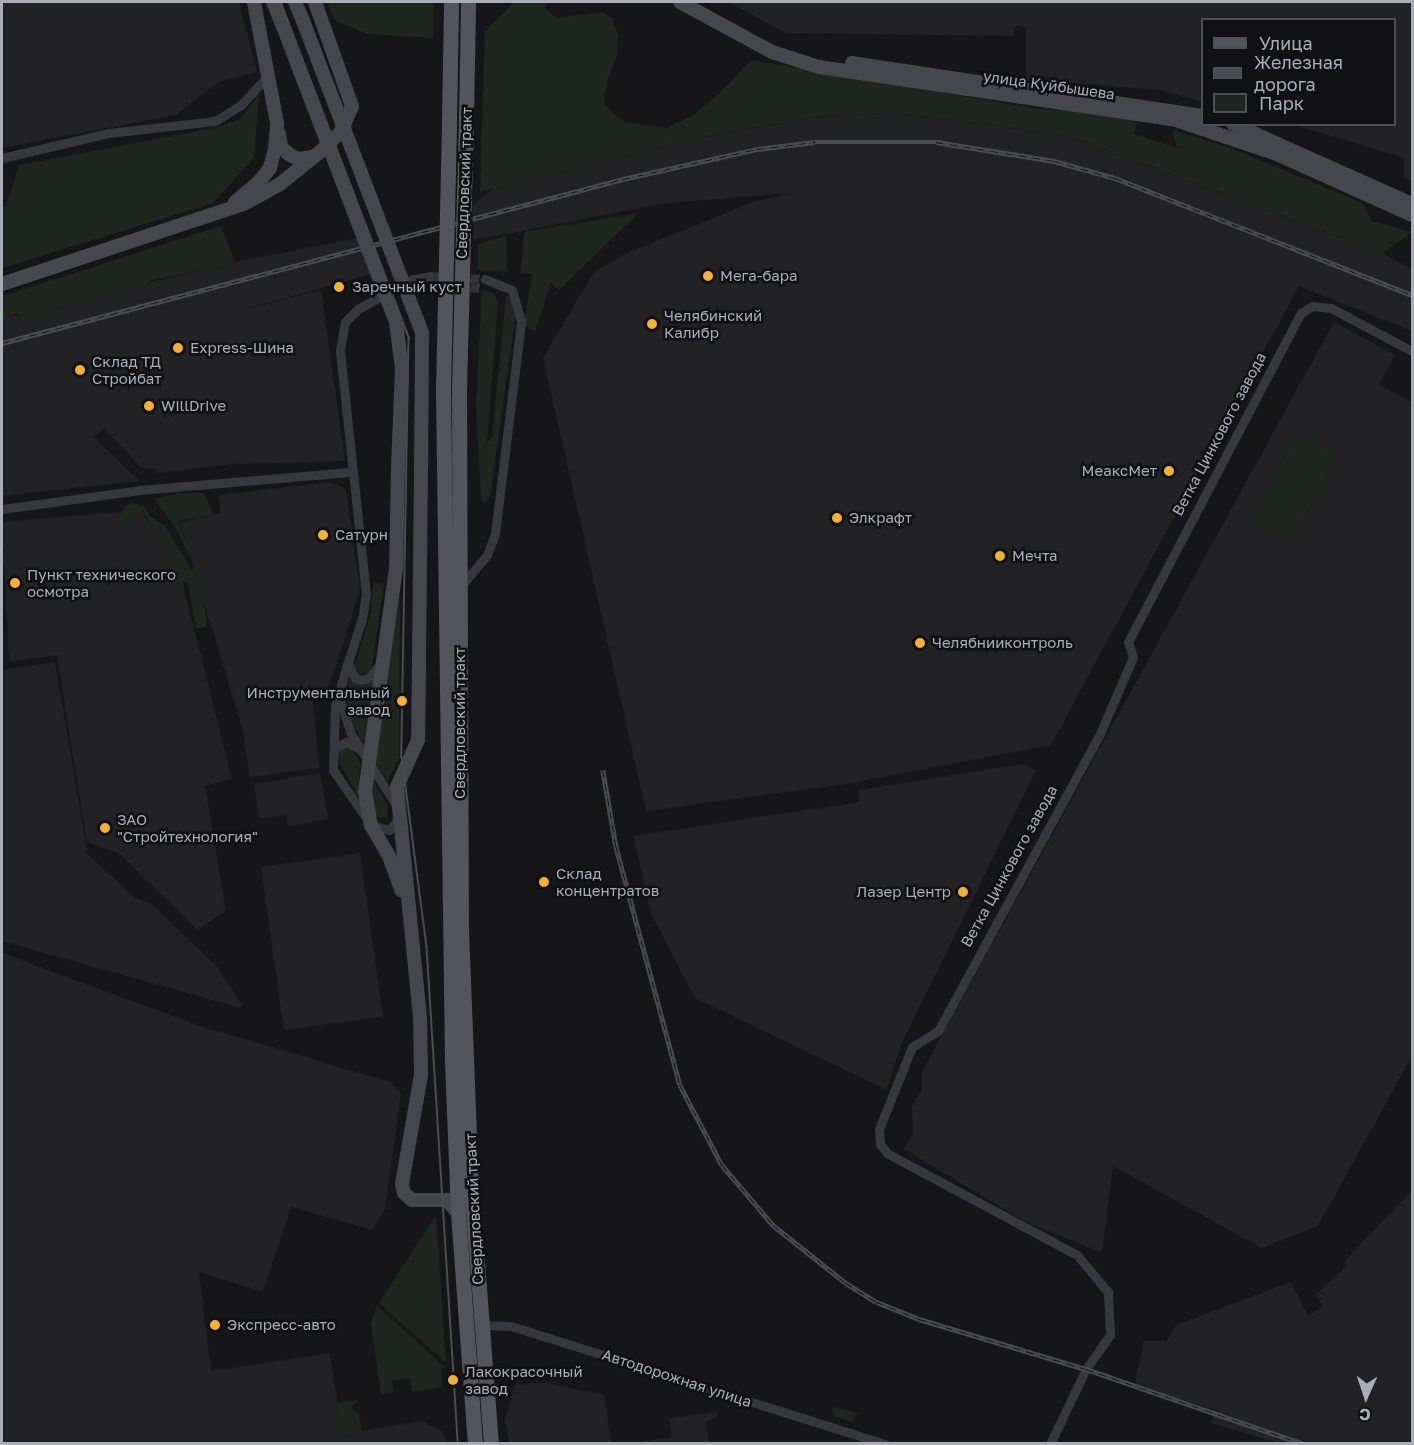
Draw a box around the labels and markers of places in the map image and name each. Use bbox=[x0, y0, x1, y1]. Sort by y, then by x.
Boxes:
place label: Мега-бара bbox=[720, 267, 797, 285]
marker: Мега-бара bbox=[701, 269, 715, 283]
marker: Заречный куст bbox=[330, 278, 348, 296]
place label: Заречный куст bbox=[352, 278, 462, 296]
place label: Челябинский Калибр bbox=[664, 306, 762, 341]
marker: Челябинский Калибр bbox=[645, 317, 659, 331]
place label: Express-Шина bbox=[190, 339, 294, 357]
marker: Express-Шина bbox=[171, 341, 185, 355]
place label: Склад ТД Стройбат bbox=[92, 352, 162, 387]
marker: Склад ТД Стройбат bbox=[73, 363, 87, 377]
place label: WillDrive bbox=[161, 397, 226, 415]
marker: WillDrive bbox=[142, 399, 156, 413]
place label: МеаксМет bbox=[1082, 462, 1157, 480]
marker: МеаксМет bbox=[1162, 464, 1176, 478]
place label: Элкрафт bbox=[849, 509, 912, 527]
marker: Элкрафт bbox=[830, 511, 844, 525]
place label: Сатурн bbox=[335, 526, 388, 544]
marker: Сатурн bbox=[316, 528, 330, 542]
place label: Мечта bbox=[1012, 547, 1057, 565]
marker: Мечта bbox=[993, 549, 1007, 563]
place label: Пункт технического осмотра bbox=[27, 565, 176, 600]
marker: Пункт технического осмотра bbox=[8, 576, 22, 590]
place label: Челябнииконтроль bbox=[932, 634, 1073, 652]
marker: Челябнииконтроль bbox=[913, 636, 927, 650]
place label: Инструментальный завод bbox=[247, 683, 390, 718]
marker: Инструментальный завод bbox=[395, 694, 409, 708]
place label: ЗАО "Стройтехнология" bbox=[117, 810, 258, 845]
marker: ЗАО "Стройтехнология" bbox=[98, 821, 112, 835]
place label: Склад концентратов bbox=[556, 864, 659, 899]
marker: Склад концентратов bbox=[537, 875, 551, 889]
place label: Лазер Центр bbox=[857, 883, 951, 901]
marker: Лазер Центр bbox=[956, 885, 970, 899]
place label: Экспресс-авто bbox=[227, 1316, 336, 1334]
marker: Экспресс-авто bbox=[208, 1318, 222, 1332]
place label: Лакокрасочный завод bbox=[465, 1362, 583, 1397]
marker: Лакокрасочный завод bbox=[446, 1373, 460, 1387]

